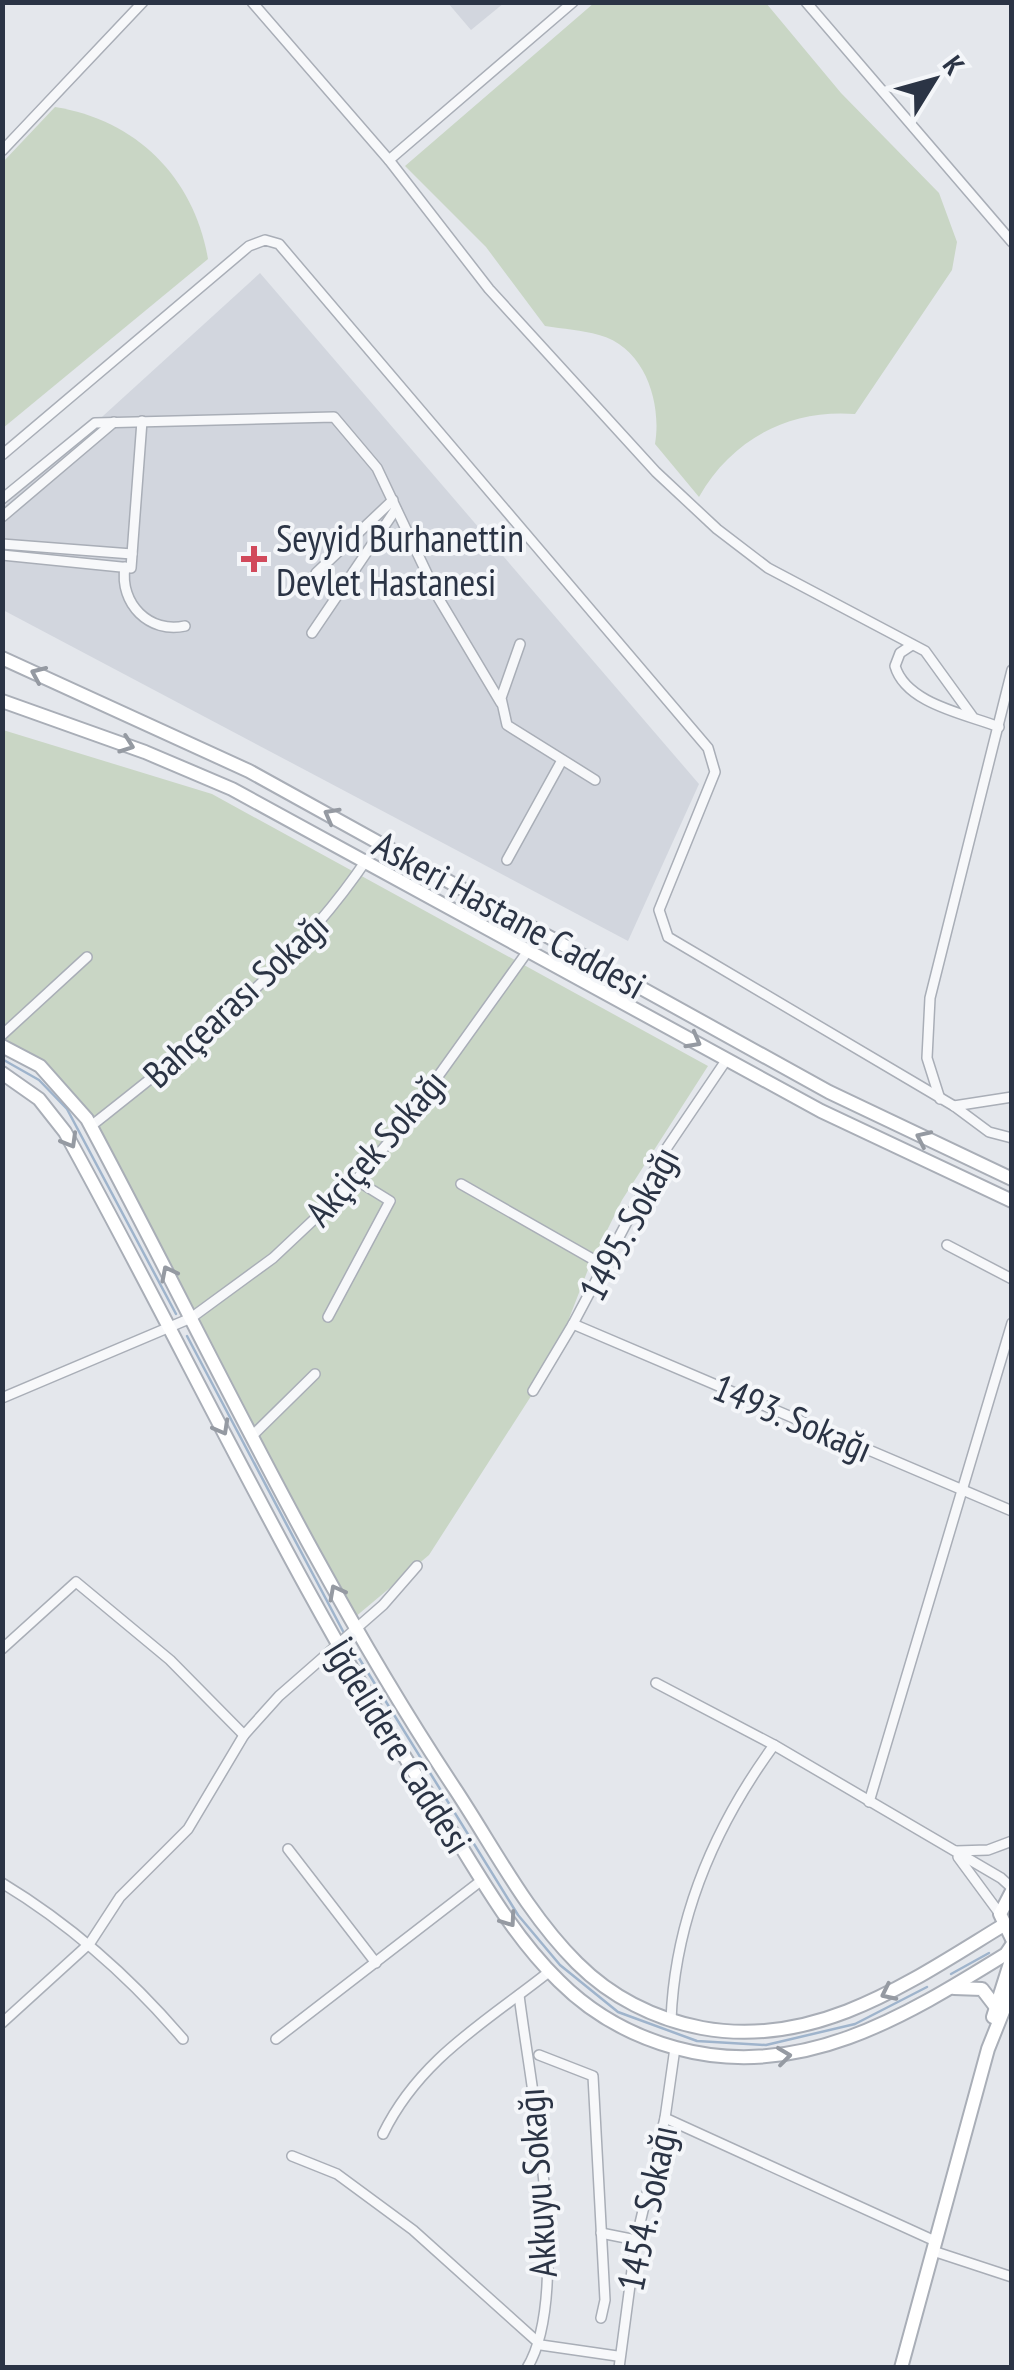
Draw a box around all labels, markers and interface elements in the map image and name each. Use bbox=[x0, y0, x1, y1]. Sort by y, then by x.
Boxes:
north arrow bbox=[884, 30, 984, 130]
text: K bbox=[935, 48, 974, 82]
place label: Seyyid Burhanettin Devlet Hastanesi bbox=[276, 513, 524, 606]
marker: Seyyid Burhanettin Devlet Hastanesi bbox=[241, 546, 267, 572]
one-way arrow bbox=[30, 666, 48, 686]
one-way arrow bbox=[118, 733, 135, 754]
one-way arrow bbox=[323, 807, 341, 827]
street label: Askeri Hastane Caddesi bbox=[365, 819, 655, 1009]
street label: Bahçearası Sokağı bbox=[132, 901, 338, 1097]
one-way arrow bbox=[684, 1028, 702, 1048]
street label: Akçiçek Sokağı bbox=[294, 1059, 456, 1235]
one-way arrow bbox=[57, 1130, 77, 1148]
one-way arrow bbox=[915, 1130, 933, 1150]
street label: 1495. Sokağı bbox=[567, 1137, 689, 1309]
one-way arrow bbox=[161, 1266, 180, 1284]
street label: 1493. Sokağı bbox=[706, 1362, 880, 1472]
one-way arrow bbox=[209, 1418, 229, 1436]
one-way arrow bbox=[329, 1584, 348, 1602]
street label: İğdelidere Caddesi bbox=[314, 1630, 484, 1862]
one-way arrow bbox=[497, 1909, 515, 1927]
one-way arrow bbox=[880, 1981, 898, 2001]
one-way arrow bbox=[776, 2046, 793, 2067]
street label: Akkuyu Sokağı bbox=[505, 2086, 567, 2280]
street label: 1454. Sokağı bbox=[605, 2121, 687, 2295]

